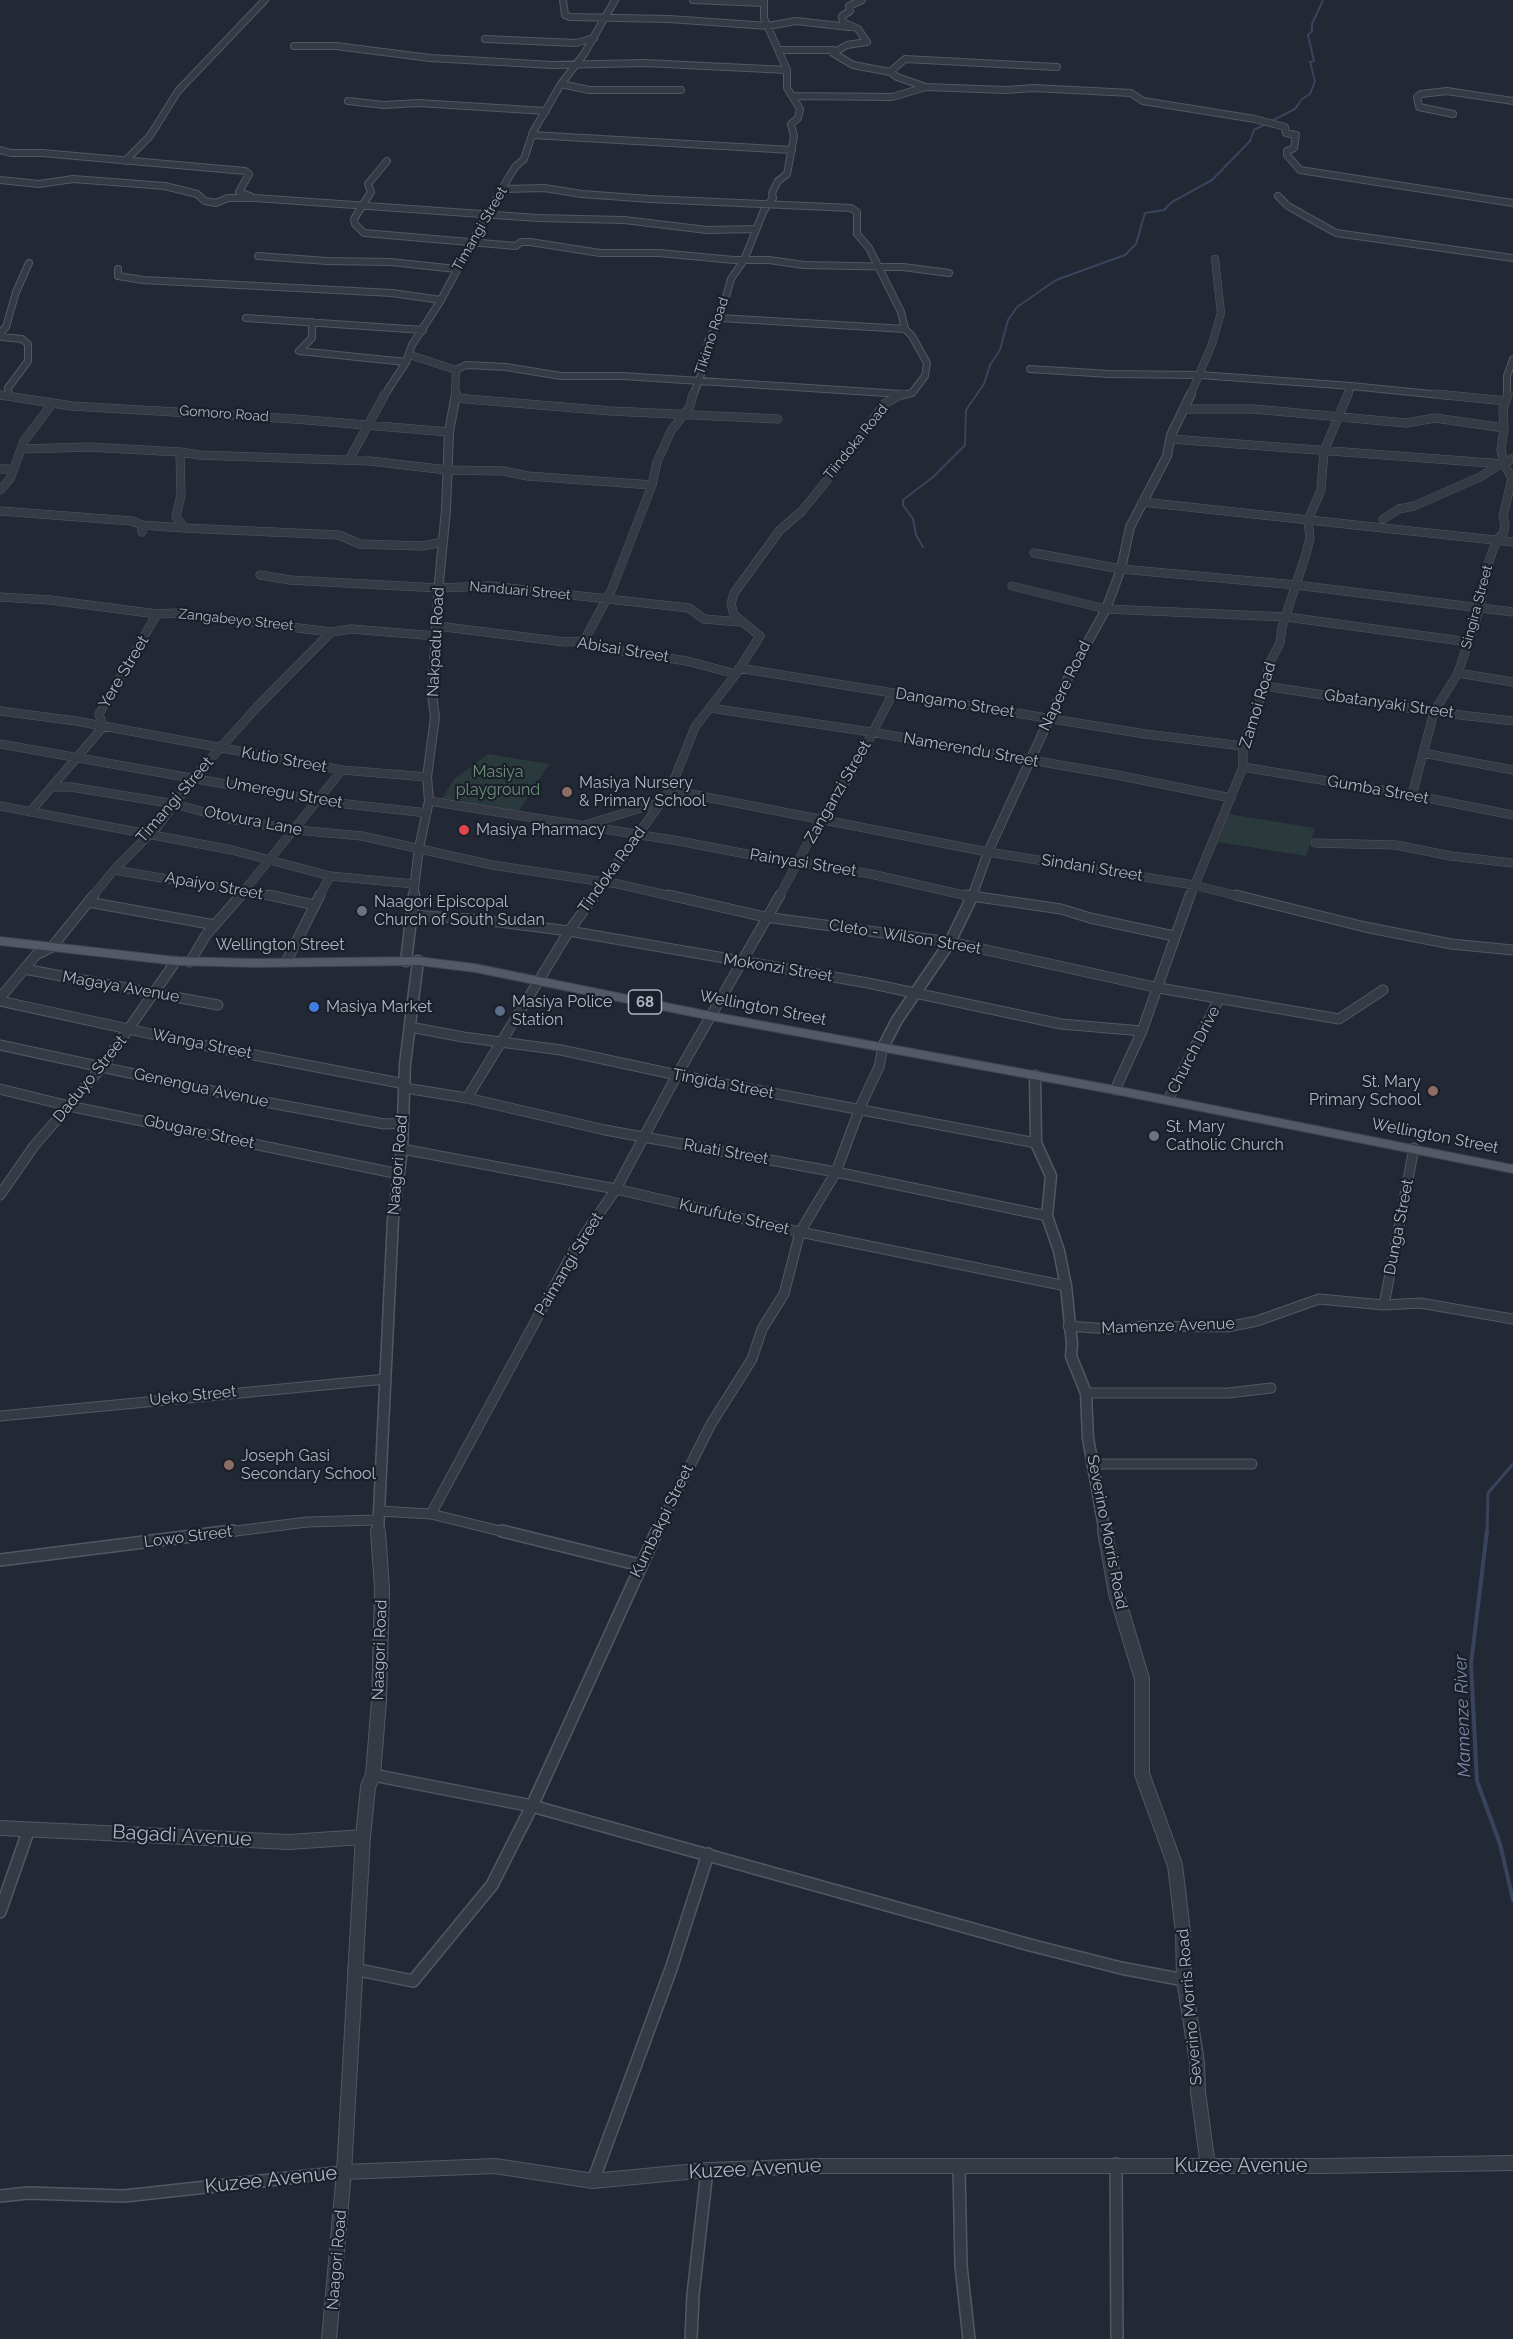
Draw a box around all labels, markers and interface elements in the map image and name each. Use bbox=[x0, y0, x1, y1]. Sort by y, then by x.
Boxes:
street label: Timangi Street bbox=[449, 184, 511, 274]
street label: Tikimo Road bbox=[692, 295, 732, 377]
street label: Tiindoka Road bbox=[821, 401, 891, 483]
street label: Gomoro Road bbox=[179, 402, 269, 426]
street label: Singira Street bbox=[1458, 563, 1496, 651]
street label: Nanduari Street bbox=[469, 578, 571, 604]
street label: Nakpadu Road bbox=[424, 587, 448, 697]
street label: Zangabeyo Street bbox=[178, 606, 294, 634]
street label: Yere Street bbox=[95, 632, 153, 712]
street label: Abisai Street bbox=[576, 633, 670, 667]
street label: Napere Road bbox=[1035, 638, 1095, 734]
street label: Zamoi Road bbox=[1236, 660, 1280, 750]
street label: Dangamo Street bbox=[894, 684, 1016, 722]
street label: Gbatanyaki Street bbox=[1323, 685, 1455, 723]
street label: Namerendu Street bbox=[902, 729, 1040, 771]
street label: Zanganzi Street bbox=[801, 737, 875, 847]
street label: Kutio Street bbox=[240, 743, 328, 777]
street label: Timangi Street bbox=[132, 753, 218, 847]
park label: Masiya playground bbox=[456, 762, 540, 800]
street label: Gumba Street bbox=[1326, 772, 1430, 808]
street label: Umeregu Street bbox=[224, 773, 344, 813]
place label: Masiya Nursery & Primary School bbox=[579, 773, 706, 811]
marker: Masiya Nursery & Primary School bbox=[560, 785, 574, 799]
street label: Otovura Lane bbox=[202, 802, 304, 840]
place label: Masiya Pharmacy bbox=[476, 820, 606, 840]
marker: Masiya Pharmacy bbox=[457, 823, 471, 837]
street label: Tindoka Road bbox=[574, 823, 650, 917]
street label: Painyasi Street bbox=[748, 845, 858, 881]
street label: Sindani Street bbox=[1040, 851, 1144, 885]
street label: Apaiyo Street bbox=[163, 868, 265, 904]
place label: Naagori Episcopal Church of South Sudan bbox=[374, 892, 545, 930]
marker: Naagori Episcopal Church of South Sudan bbox=[355, 904, 369, 918]
street label: Cleto - Wilson Street bbox=[828, 915, 982, 959]
street label: Wellington Street bbox=[216, 935, 344, 955]
street label: Mokonzi Street bbox=[722, 950, 834, 986]
street label: Magaya Avenue bbox=[61, 967, 181, 1007]
street label: Wellington Street bbox=[698, 986, 828, 1030]
road number: 68 bbox=[628, 990, 662, 1014]
place label: Masiya Police Station bbox=[512, 992, 612, 1030]
place label: Masiya Market bbox=[326, 997, 432, 1017]
marker: Masiya Market bbox=[307, 1000, 321, 1014]
street label: Church Drive bbox=[1164, 1003, 1224, 1097]
marker: Masiya Police Station bbox=[493, 1004, 507, 1018]
street label: Wanga Street bbox=[151, 1025, 253, 1063]
street label: Daduyo Street bbox=[49, 1032, 131, 1126]
street label: Genengua Avenue bbox=[132, 1064, 270, 1112]
street label: Tingida Street bbox=[671, 1065, 775, 1103]
place label: St. Mary Primary School bbox=[1309, 1072, 1421, 1110]
marker: St. Mary Primary School bbox=[1426, 1084, 1440, 1098]
street label: Gbugare Street bbox=[142, 1111, 256, 1153]
street label: Naagori Road bbox=[384, 1114, 412, 1216]
street label: Wellington Street bbox=[1370, 1114, 1500, 1158]
place label: St. Mary Catholic Church bbox=[1166, 1117, 1284, 1155]
marker: St. Mary Catholic Church bbox=[1147, 1129, 1161, 1143]
street label: Ruati Street bbox=[682, 1135, 770, 1169]
street label: Dunga Street bbox=[1380, 1177, 1418, 1277]
street label: Kurufute Street bbox=[677, 1195, 791, 1239]
street label: Paimangi Street bbox=[531, 1209, 607, 1319]
street label: Mamenze Avenue bbox=[1101, 1314, 1235, 1338]
street label: Ueko Street bbox=[149, 1382, 237, 1410]
place label: Joseph Gasi Secondary School bbox=[241, 1446, 376, 1484]
street label: Severino Morris Road bbox=[1083, 1453, 1131, 1611]
marker: Joseph Gasi Secondary School bbox=[222, 1458, 236, 1472]
street label: Kumbakpi Street bbox=[626, 1461, 698, 1581]
street label: Lowo Street bbox=[143, 1522, 233, 1552]
street label: Naagori Road bbox=[369, 1599, 391, 1701]
water label: Mamenze River bbox=[1450, 1654, 1476, 1778]
street label: Bagadi Avenue bbox=[112, 1820, 252, 1852]
street label: Severino Morris Road bbox=[1174, 1928, 1206, 2086]
street label: Kuzee Avenue bbox=[688, 2154, 822, 2184]
street label: Kuzee Avenue bbox=[1175, 2154, 1307, 2178]
street label: Kuzee Avenue bbox=[204, 2161, 338, 2199]
street label: Naagori Road bbox=[323, 2209, 351, 2311]

